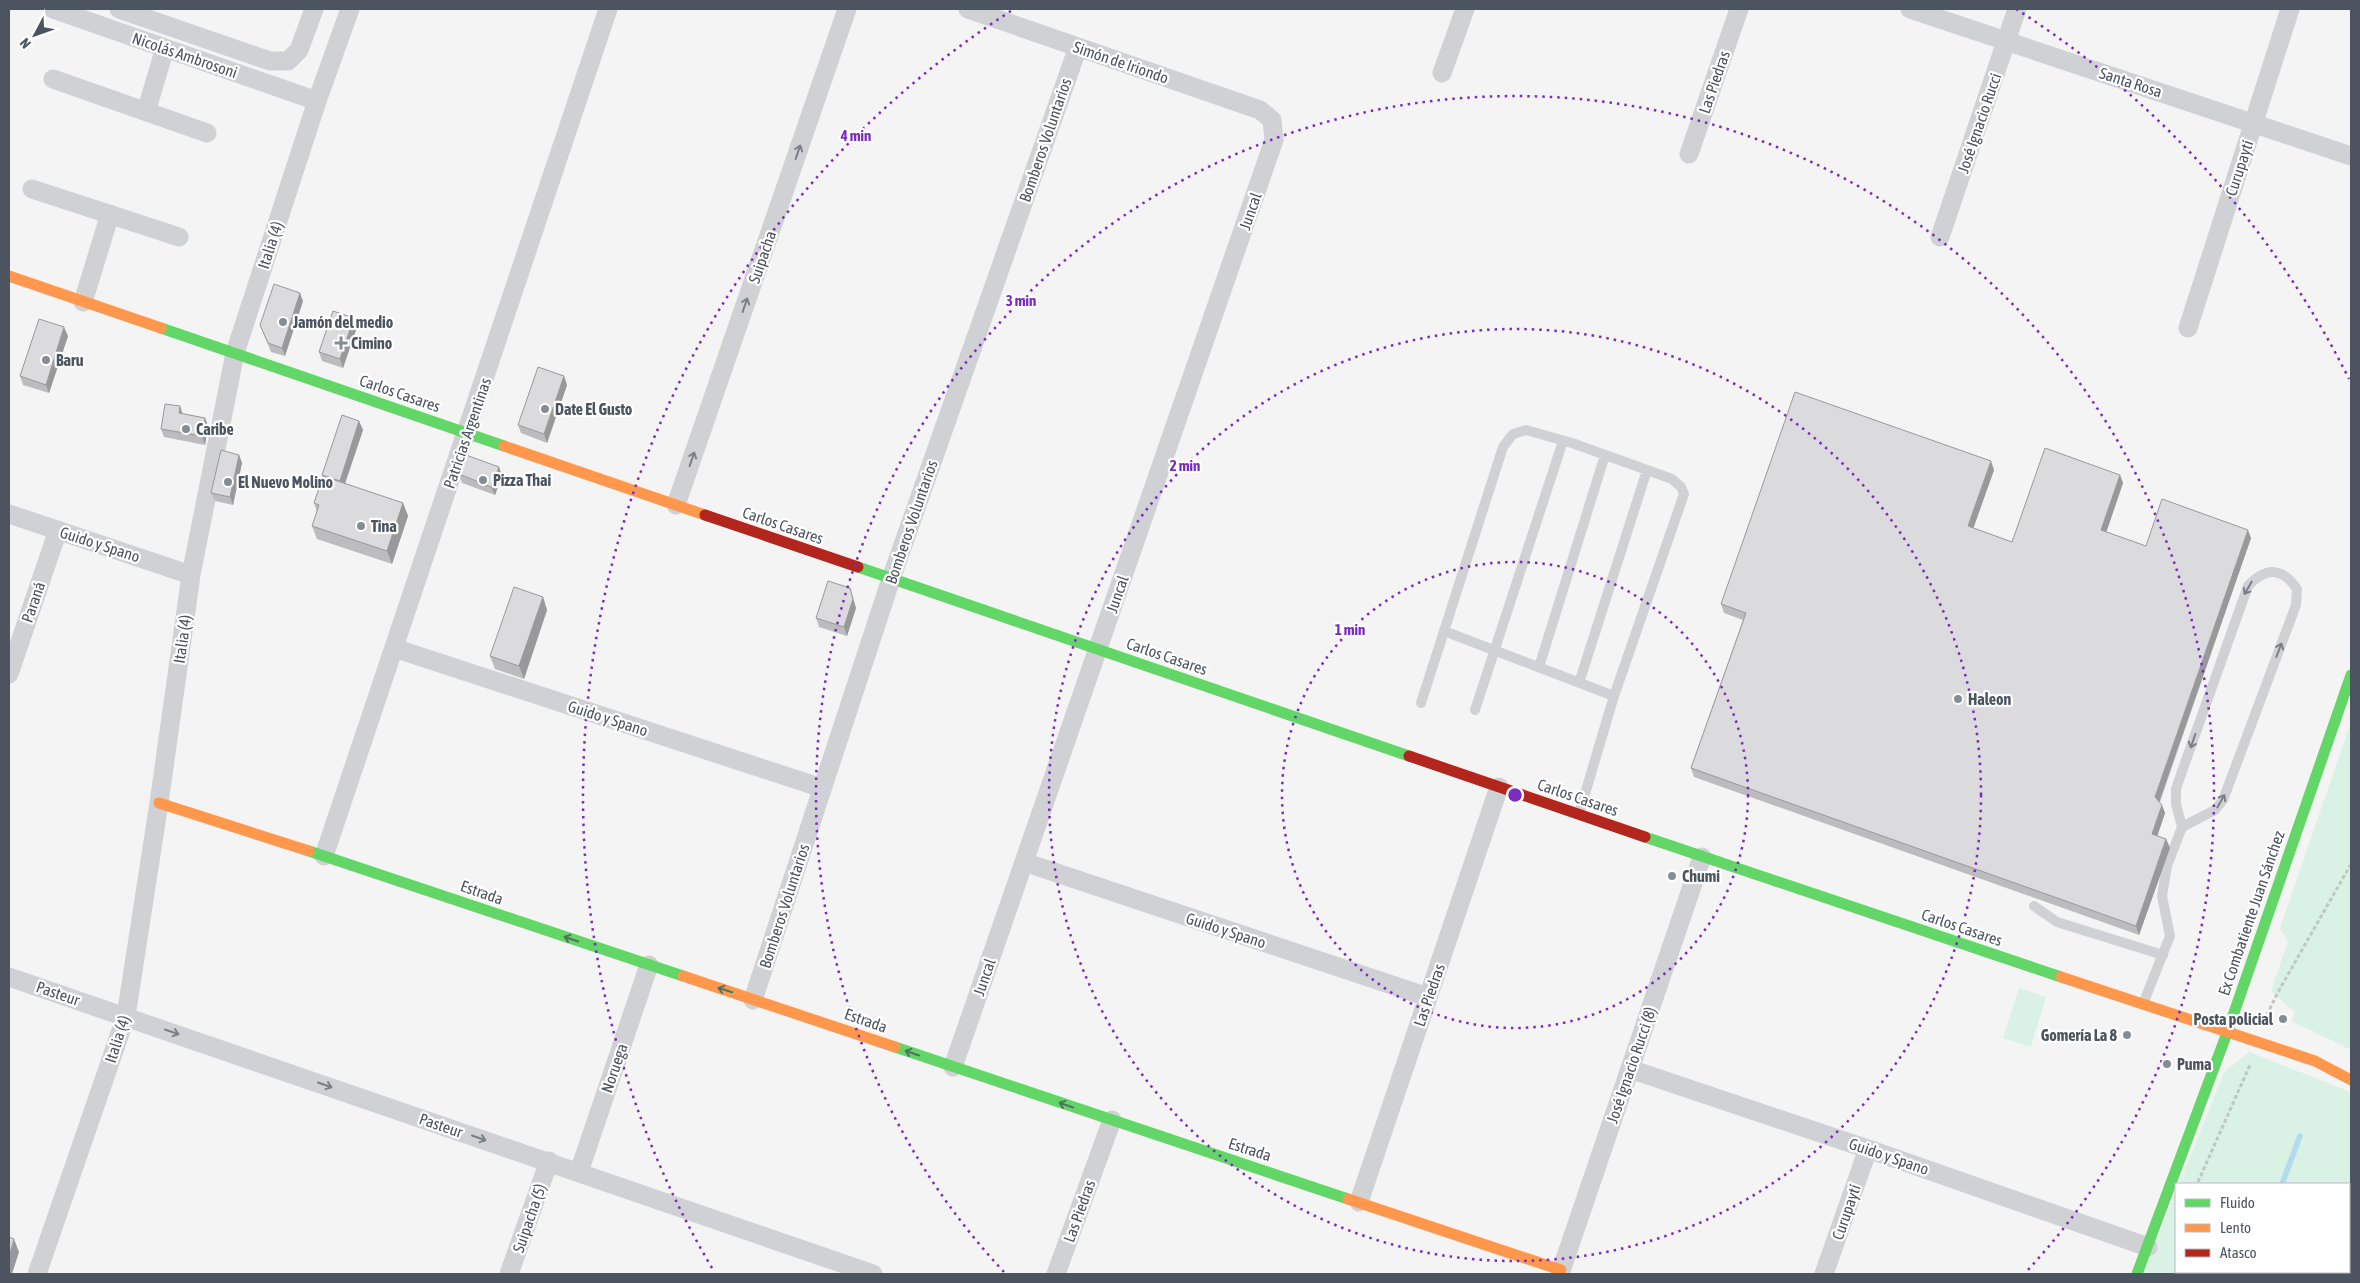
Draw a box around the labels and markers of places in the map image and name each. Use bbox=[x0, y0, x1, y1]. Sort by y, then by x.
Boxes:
place label: Jamón del medio bbox=[292, 313, 394, 331]
marker: Jamón del medio bbox=[277, 316, 289, 328]
place label: Cimino bbox=[351, 334, 393, 352]
marker: Cimino bbox=[335, 337, 347, 349]
place label: Baru bbox=[56, 351, 84, 369]
marker: Baru bbox=[40, 354, 52, 366]
place label: Date El Gusto bbox=[555, 400, 633, 418]
marker: Date El Gusto bbox=[539, 403, 551, 415]
place label: Caribe bbox=[196, 420, 234, 438]
marker: Caribe bbox=[180, 423, 192, 435]
place label: Pizza Thai bbox=[493, 471, 551, 489]
place label: El Nuevo Molino bbox=[238, 473, 334, 491]
marker: Pizza Thai bbox=[477, 474, 489, 486]
marker: El Nuevo Molino bbox=[222, 476, 234, 488]
place label: Tina bbox=[371, 517, 397, 535]
marker: Tina bbox=[355, 520, 367, 532]
place label: Haleon bbox=[1968, 690, 2012, 708]
marker: Haleon bbox=[1952, 693, 1964, 705]
centre of rings bbox=[1506, 786, 1524, 804]
place label: Chumi bbox=[1682, 867, 1720, 885]
marker: Chumi bbox=[1666, 870, 1678, 882]
place label: Posta policial bbox=[2194, 1010, 2274, 1028]
marker: Posta policial bbox=[2277, 1013, 2289, 1025]
place label: Gomería La 8 bbox=[2041, 1026, 2117, 1044]
marker: Gomería La 8 bbox=[2121, 1029, 2133, 1041]
place label: Puma bbox=[2177, 1055, 2212, 1073]
marker: Puma bbox=[2161, 1058, 2173, 1070]

